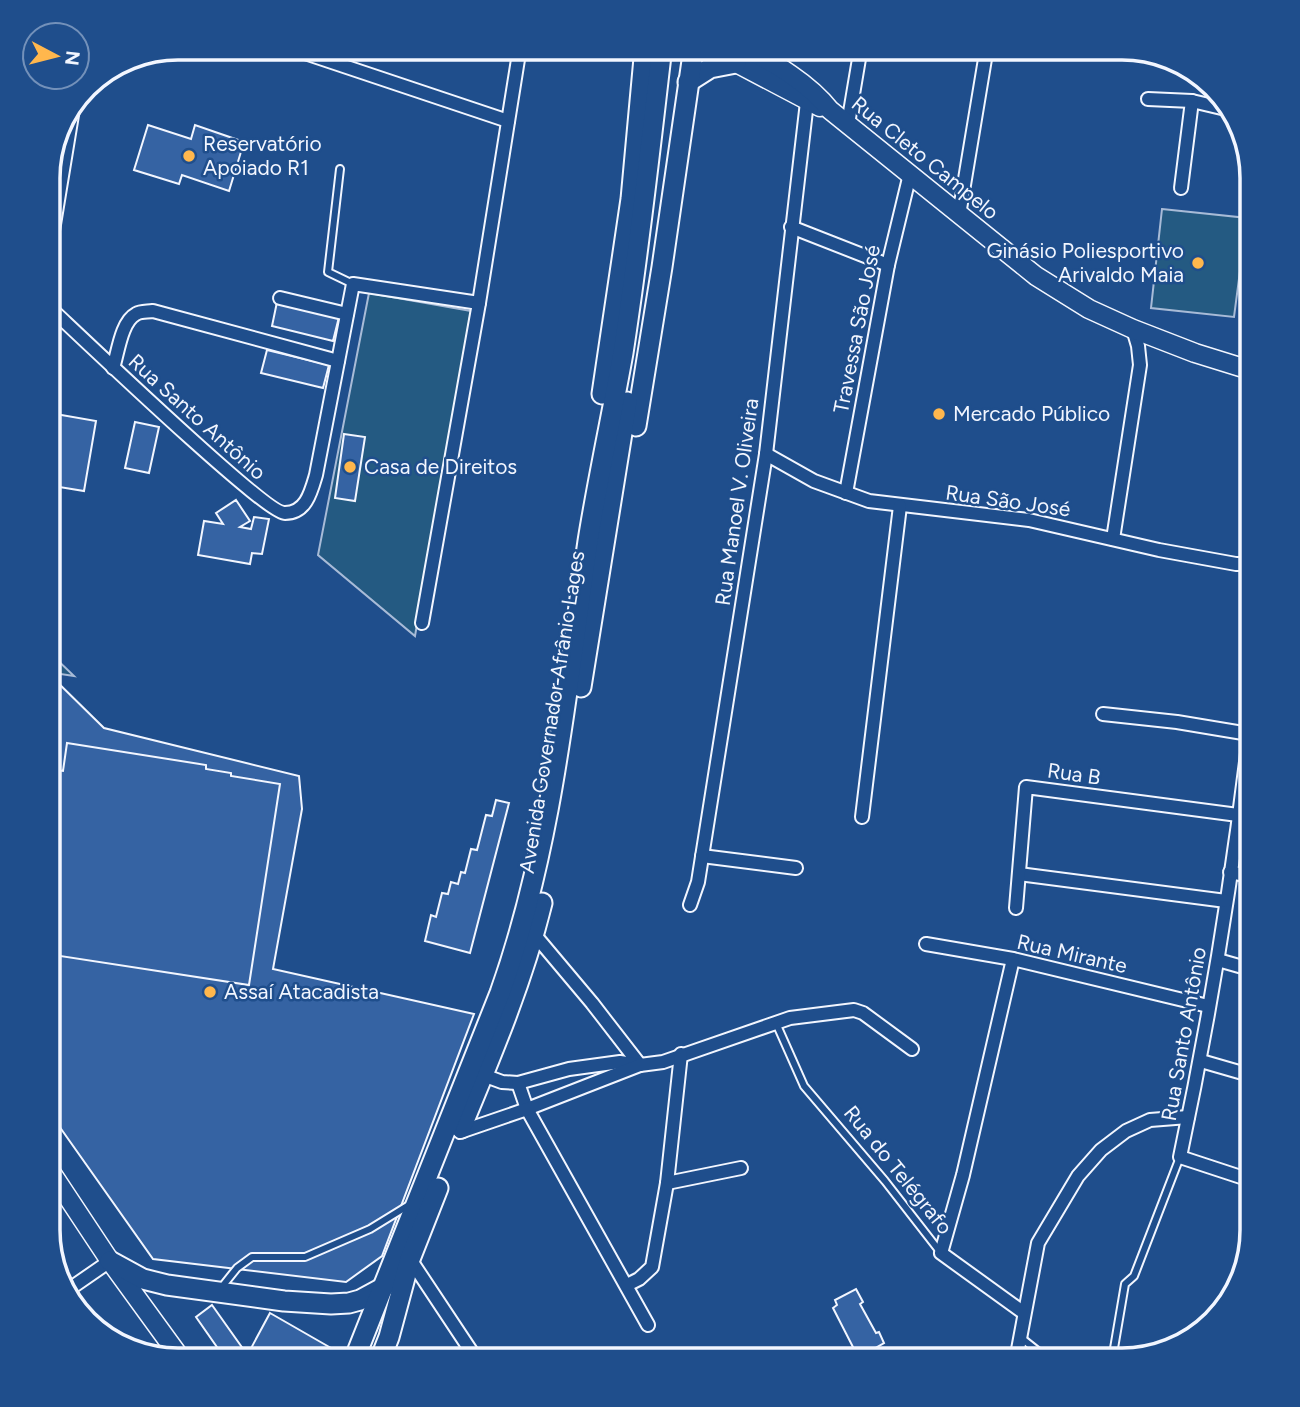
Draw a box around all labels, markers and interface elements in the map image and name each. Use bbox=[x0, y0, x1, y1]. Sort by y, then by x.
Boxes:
north arrow bbox=[21, 21, 91, 91]
text: N bbox=[60, 49, 85, 67]
street label: Rua Cleto Campelo bbox=[847, 91, 1004, 224]
place label: Reservatório Apoiado R1 bbox=[203, 131, 322, 180]
marker: Reservatório Apoiado R1 bbox=[181, 148, 197, 164]
place label: Ginásio Poliesportivo Arivaldo Maia bbox=[987, 238, 1184, 287]
street label: Travessa São José bbox=[828, 243, 885, 415]
marker: Ginásio Poliesportivo Arivaldo Maia bbox=[1190, 255, 1206, 271]
street label: Rua Santo Antônio bbox=[124, 348, 271, 485]
street label: Rua Manoel V. Oliveira bbox=[710, 397, 763, 607]
place label: Mercado Público bbox=[953, 401, 1110, 426]
marker: Mercado Público bbox=[931, 406, 947, 422]
place label: Casa de Direitos bbox=[364, 454, 517, 479]
marker: Casa de Direitos bbox=[342, 459, 358, 475]
street label: Rua São José bbox=[944, 479, 1072, 522]
street label: Avenida Governador Afrânio Lages bbox=[514, 549, 589, 875]
street label: Rua B bbox=[1046, 757, 1102, 790]
street label: Rua Mirante bbox=[1015, 929, 1130, 978]
street label: Rua Santo Antônio bbox=[1156, 945, 1211, 1123]
place label: Assaí Atacadista bbox=[224, 979, 379, 1004]
marker: Assaí Atacadista bbox=[202, 984, 218, 1000]
street label: Rua do Telégrafo bbox=[839, 1100, 958, 1239]

